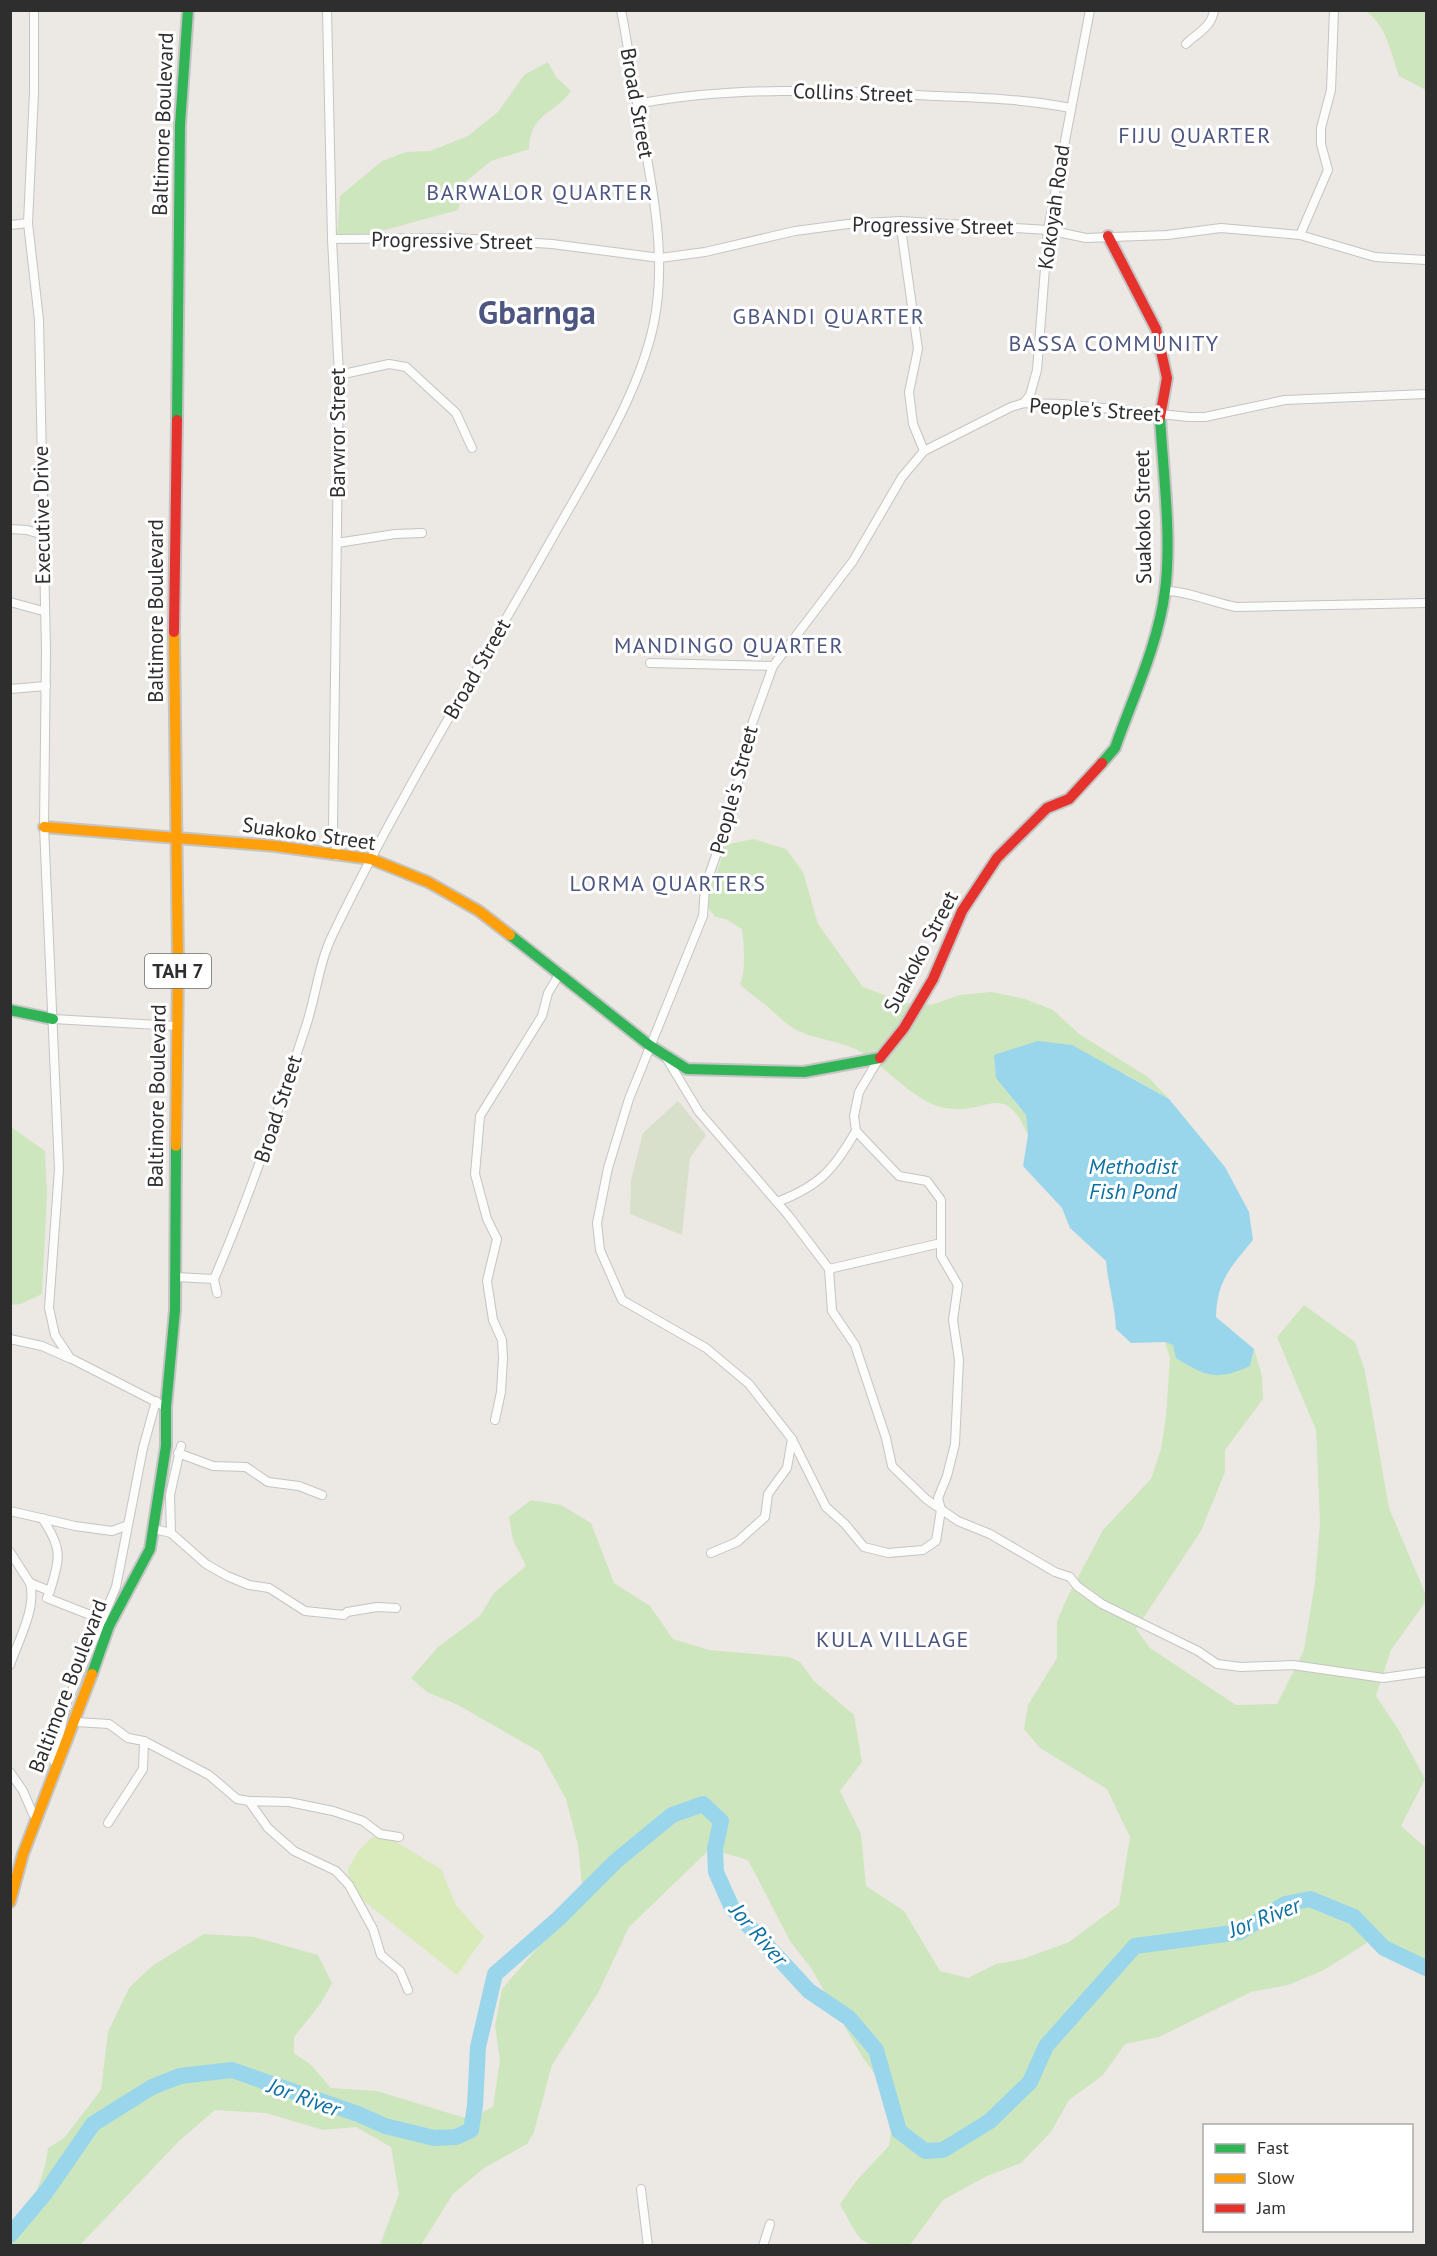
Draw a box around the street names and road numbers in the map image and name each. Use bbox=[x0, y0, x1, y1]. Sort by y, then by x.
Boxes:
street label: Baltimore Boulevard bbox=[146, 32, 179, 216]
street label: Broad Street bbox=[615, 46, 660, 160]
street label: Collins Street bbox=[793, 77, 913, 108]
street label: Kokoyah Road bbox=[1031, 143, 1076, 271]
street label: Progressive Street bbox=[852, 211, 1014, 240]
street label: Progressive Street bbox=[371, 226, 533, 255]
street label: Barwror Street bbox=[324, 368, 351, 498]
street label: People's Street bbox=[1028, 391, 1162, 428]
street label: Executive Drive bbox=[27, 445, 56, 585]
street label: Suakoko Street bbox=[1128, 450, 1157, 584]
street label: Baltimore Boulevard bbox=[142, 519, 169, 703]
street label: Broad Street bbox=[437, 614, 516, 724]
street label: People's Street bbox=[703, 723, 764, 857]
street label: Suakoko Street bbox=[241, 811, 377, 856]
street label: Suakoko Street bbox=[877, 886, 964, 1017]
road number: TAH 7 bbox=[145, 954, 211, 988]
street label: Baltimore Boulevard bbox=[141, 1004, 172, 1188]
street label: Broad Street bbox=[247, 1052, 308, 1166]
street label: Baltimore Boulevard bbox=[22, 1595, 113, 1776]

